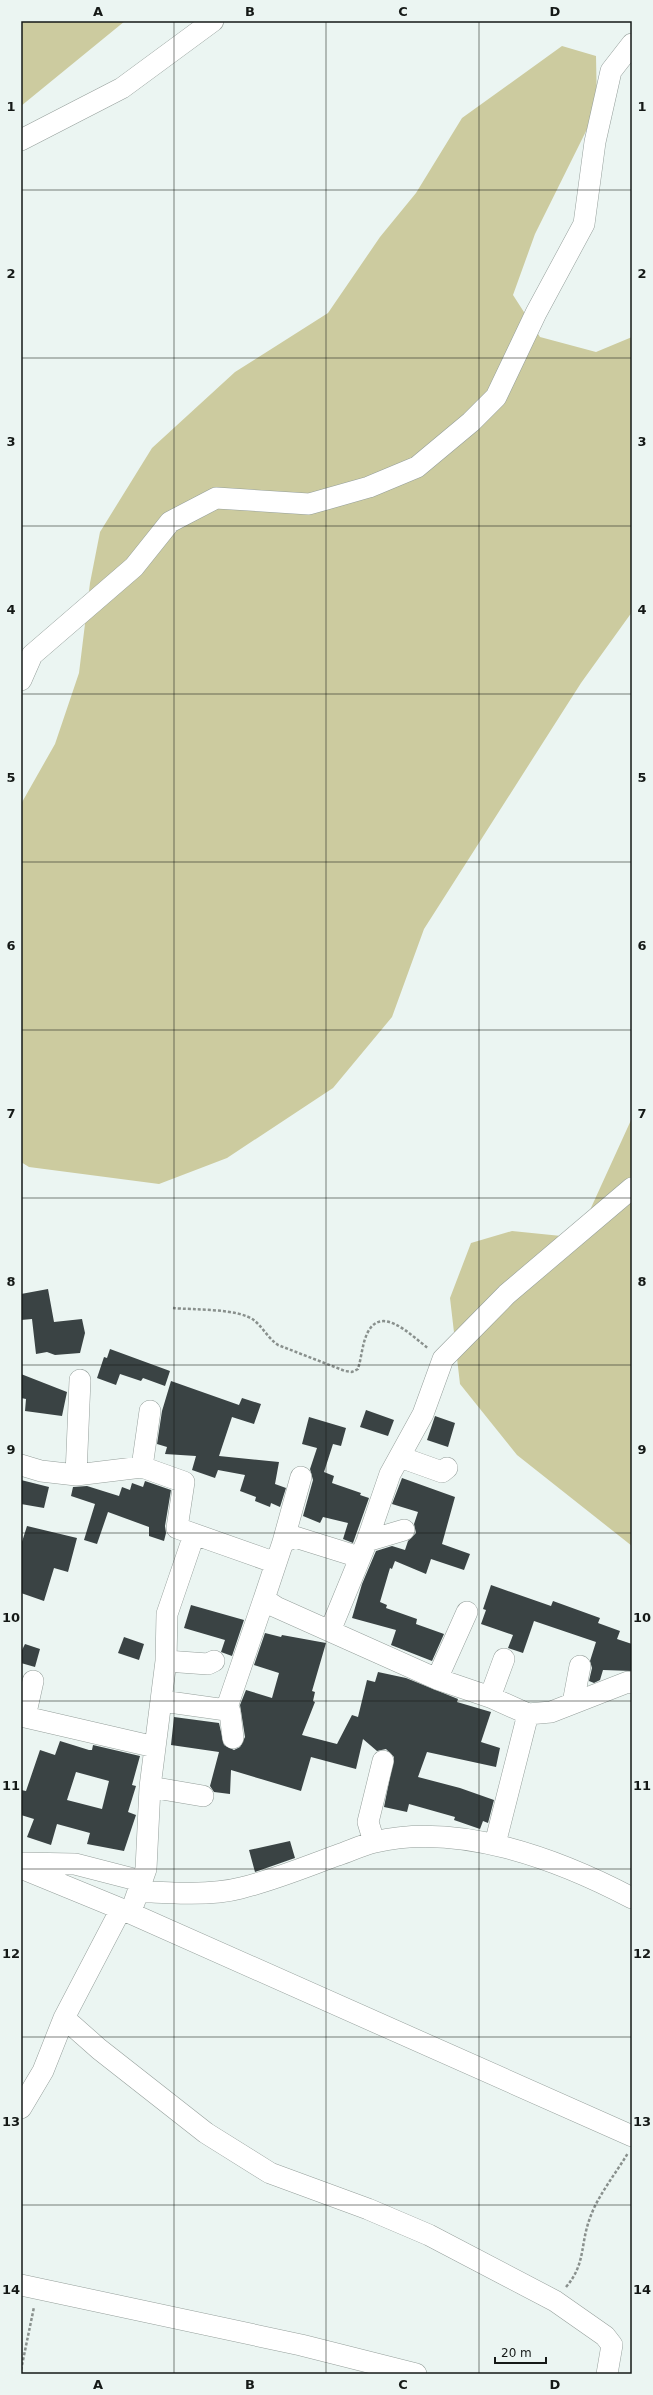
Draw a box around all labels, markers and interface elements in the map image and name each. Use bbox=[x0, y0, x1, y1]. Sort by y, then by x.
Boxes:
text: A bbox=[93, 4, 103, 19]
text: B bbox=[245, 4, 255, 19]
text: C bbox=[398, 4, 408, 19]
text: D bbox=[550, 4, 561, 19]
text: 1 bbox=[6, 99, 16, 114]
text: 1 bbox=[637, 99, 647, 114]
text: 2 bbox=[6, 266, 16, 281]
text: 2 bbox=[637, 266, 647, 281]
text: 3 bbox=[6, 434, 16, 449]
text: 3 bbox=[637, 434, 647, 449]
text: 4 bbox=[6, 602, 16, 617]
text: 4 bbox=[637, 602, 647, 617]
text: 5 bbox=[6, 770, 16, 785]
text: 5 bbox=[637, 770, 647, 785]
text: 6 bbox=[6, 938, 16, 953]
text: 6 bbox=[637, 938, 647, 953]
text: 7 bbox=[6, 1106, 16, 1121]
text: 7 bbox=[637, 1106, 647, 1121]
text: 8 bbox=[6, 1274, 16, 1289]
text: 8 bbox=[637, 1274, 647, 1289]
text: 9 bbox=[6, 1442, 16, 1457]
text: 9 bbox=[637, 1442, 647, 1457]
text: 10 bbox=[2, 1610, 20, 1625]
text: 10 bbox=[633, 1610, 651, 1625]
text: 11 bbox=[2, 1778, 20, 1793]
text: 11 bbox=[633, 1778, 651, 1793]
text: 12 bbox=[2, 1946, 20, 1961]
text: 12 bbox=[633, 1946, 651, 1961]
text: 13 bbox=[2, 2114, 20, 2129]
text: 13 bbox=[633, 2114, 651, 2129]
text: 14 bbox=[2, 2282, 20, 2297]
text: 14 bbox=[633, 2282, 651, 2297]
scale bar bbox=[495, 2339, 546, 2365]
text: 20 m bbox=[501, 2346, 532, 2360]
text: A bbox=[93, 2377, 103, 2392]
text: B bbox=[245, 2377, 255, 2392]
text: C bbox=[398, 2377, 408, 2392]
text: D bbox=[550, 2377, 561, 2392]

